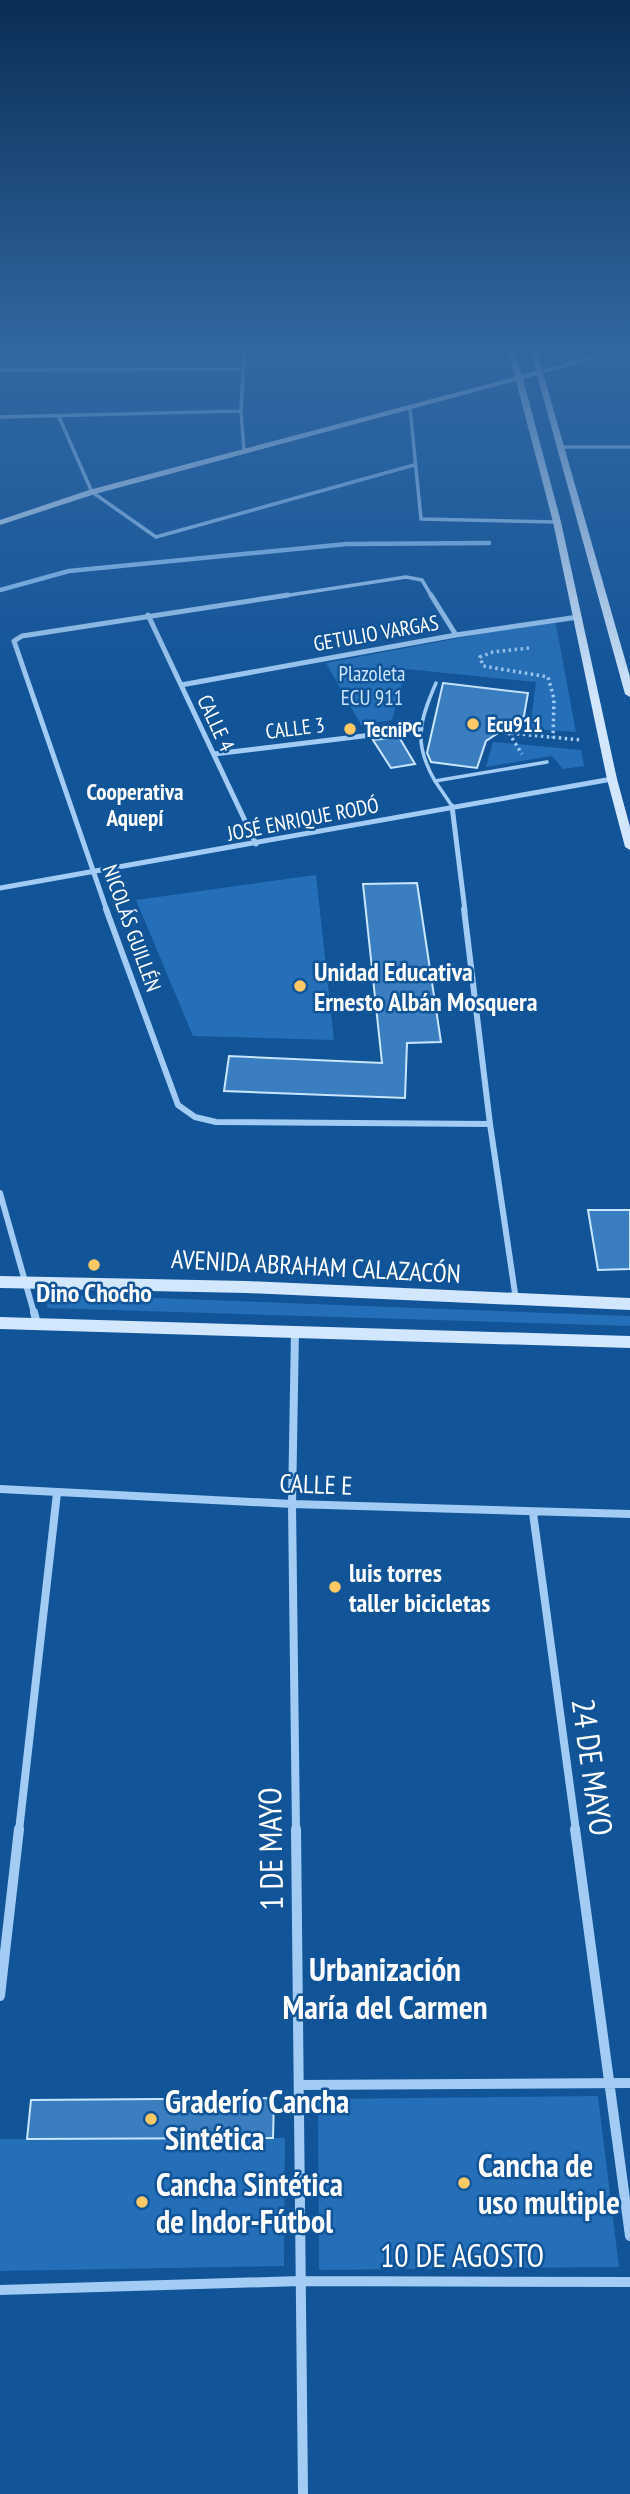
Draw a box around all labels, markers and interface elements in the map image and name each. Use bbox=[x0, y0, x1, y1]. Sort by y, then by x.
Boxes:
street label: GETULIO VARGAS bbox=[311, 609, 441, 657]
park label: Plazoleta ECU 911 bbox=[339, 660, 405, 711]
street label: CALLE 4 bbox=[191, 690, 241, 756]
street label: CALLE 3 bbox=[264, 711, 326, 745]
place label: Ecu911 bbox=[487, 711, 543, 738]
place label: TecniPC bbox=[364, 716, 422, 743]
marker: Ecu911 bbox=[465, 716, 481, 732]
marker: TecniPC bbox=[342, 721, 358, 737]
district label: Cooperativa Aquepí bbox=[86, 777, 184, 832]
street label: JOSÉ ENRIQUE RODÓ bbox=[224, 791, 381, 847]
street label: NICOLÁS GUILLÉN bbox=[97, 861, 167, 995]
place label: Unidad Educativa Ernesto Albán Mosquera bbox=[314, 955, 537, 1018]
marker: Unidad Educativa Ernesto Albán Mosquera bbox=[292, 978, 308, 994]
street label: AVENIDA ABRAHAM CALAZACÓN bbox=[170, 1242, 462, 1290]
marker: Dino Chocho bbox=[86, 1257, 102, 1273]
place label: Dino Chocho bbox=[36, 1276, 152, 1309]
street label: CALLE E bbox=[279, 1466, 353, 1502]
place label: luis torres taller bicicletas bbox=[349, 1556, 490, 1619]
marker: luis torres taller bicicletas bbox=[327, 1579, 343, 1595]
street label: 24 DE MAYO bbox=[563, 1696, 623, 1838]
street label: 1 DE MAYO bbox=[248, 1787, 292, 1911]
district label: Urbanización María del Carmen bbox=[282, 1947, 488, 2028]
place label: Graderío Cancha Sintética bbox=[165, 2080, 349, 2159]
marker: Graderío Cancha Sintética bbox=[143, 2111, 159, 2127]
place label: Cancha de uso multiple bbox=[478, 2144, 620, 2223]
place label: Cancha Sintética de Indor-Fútbol bbox=[156, 2163, 343, 2242]
marker: Cancha de uso multiple bbox=[456, 2175, 472, 2191]
marker: Cancha Sintética de Indor-Fútbol bbox=[134, 2194, 150, 2210]
street label: 10 DE AGOSTO bbox=[380, 2234, 544, 2276]

